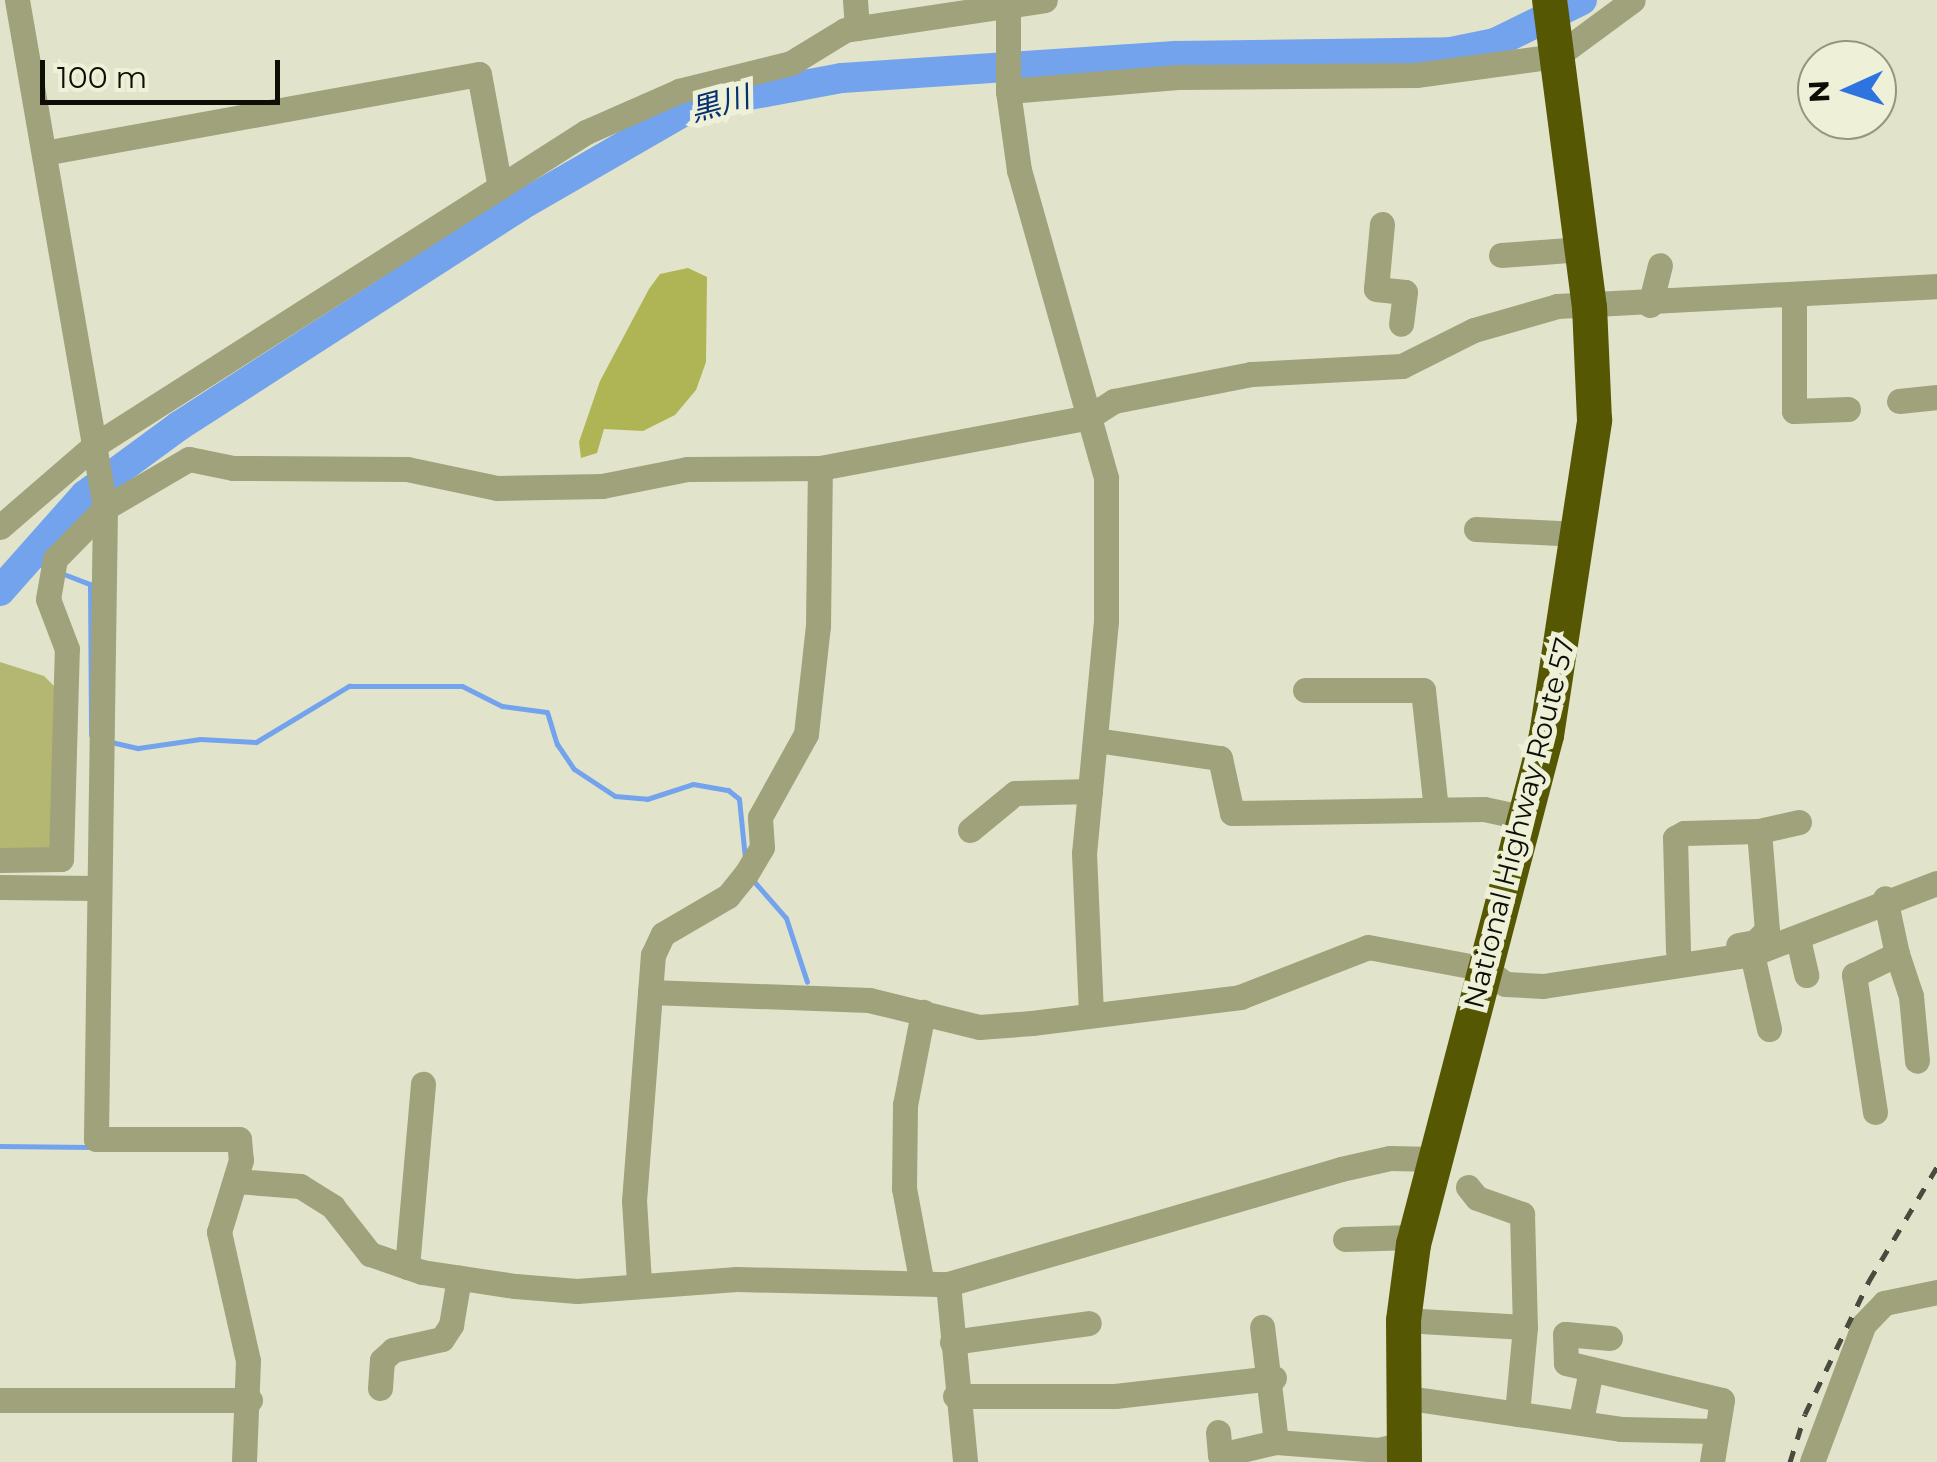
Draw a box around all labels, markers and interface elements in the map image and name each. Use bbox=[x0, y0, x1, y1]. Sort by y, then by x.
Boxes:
scale bar bbox=[45, 40, 285, 102]
north arrow bbox=[1797, 40, 1897, 140]
text: 100 m bbox=[57, 59, 147, 96]
water label: 黒川 bbox=[686, 79, 754, 129]
text: N bbox=[1801, 79, 1837, 104]
street label: National Highway Route 57 bbox=[1457, 634, 1581, 1012]

